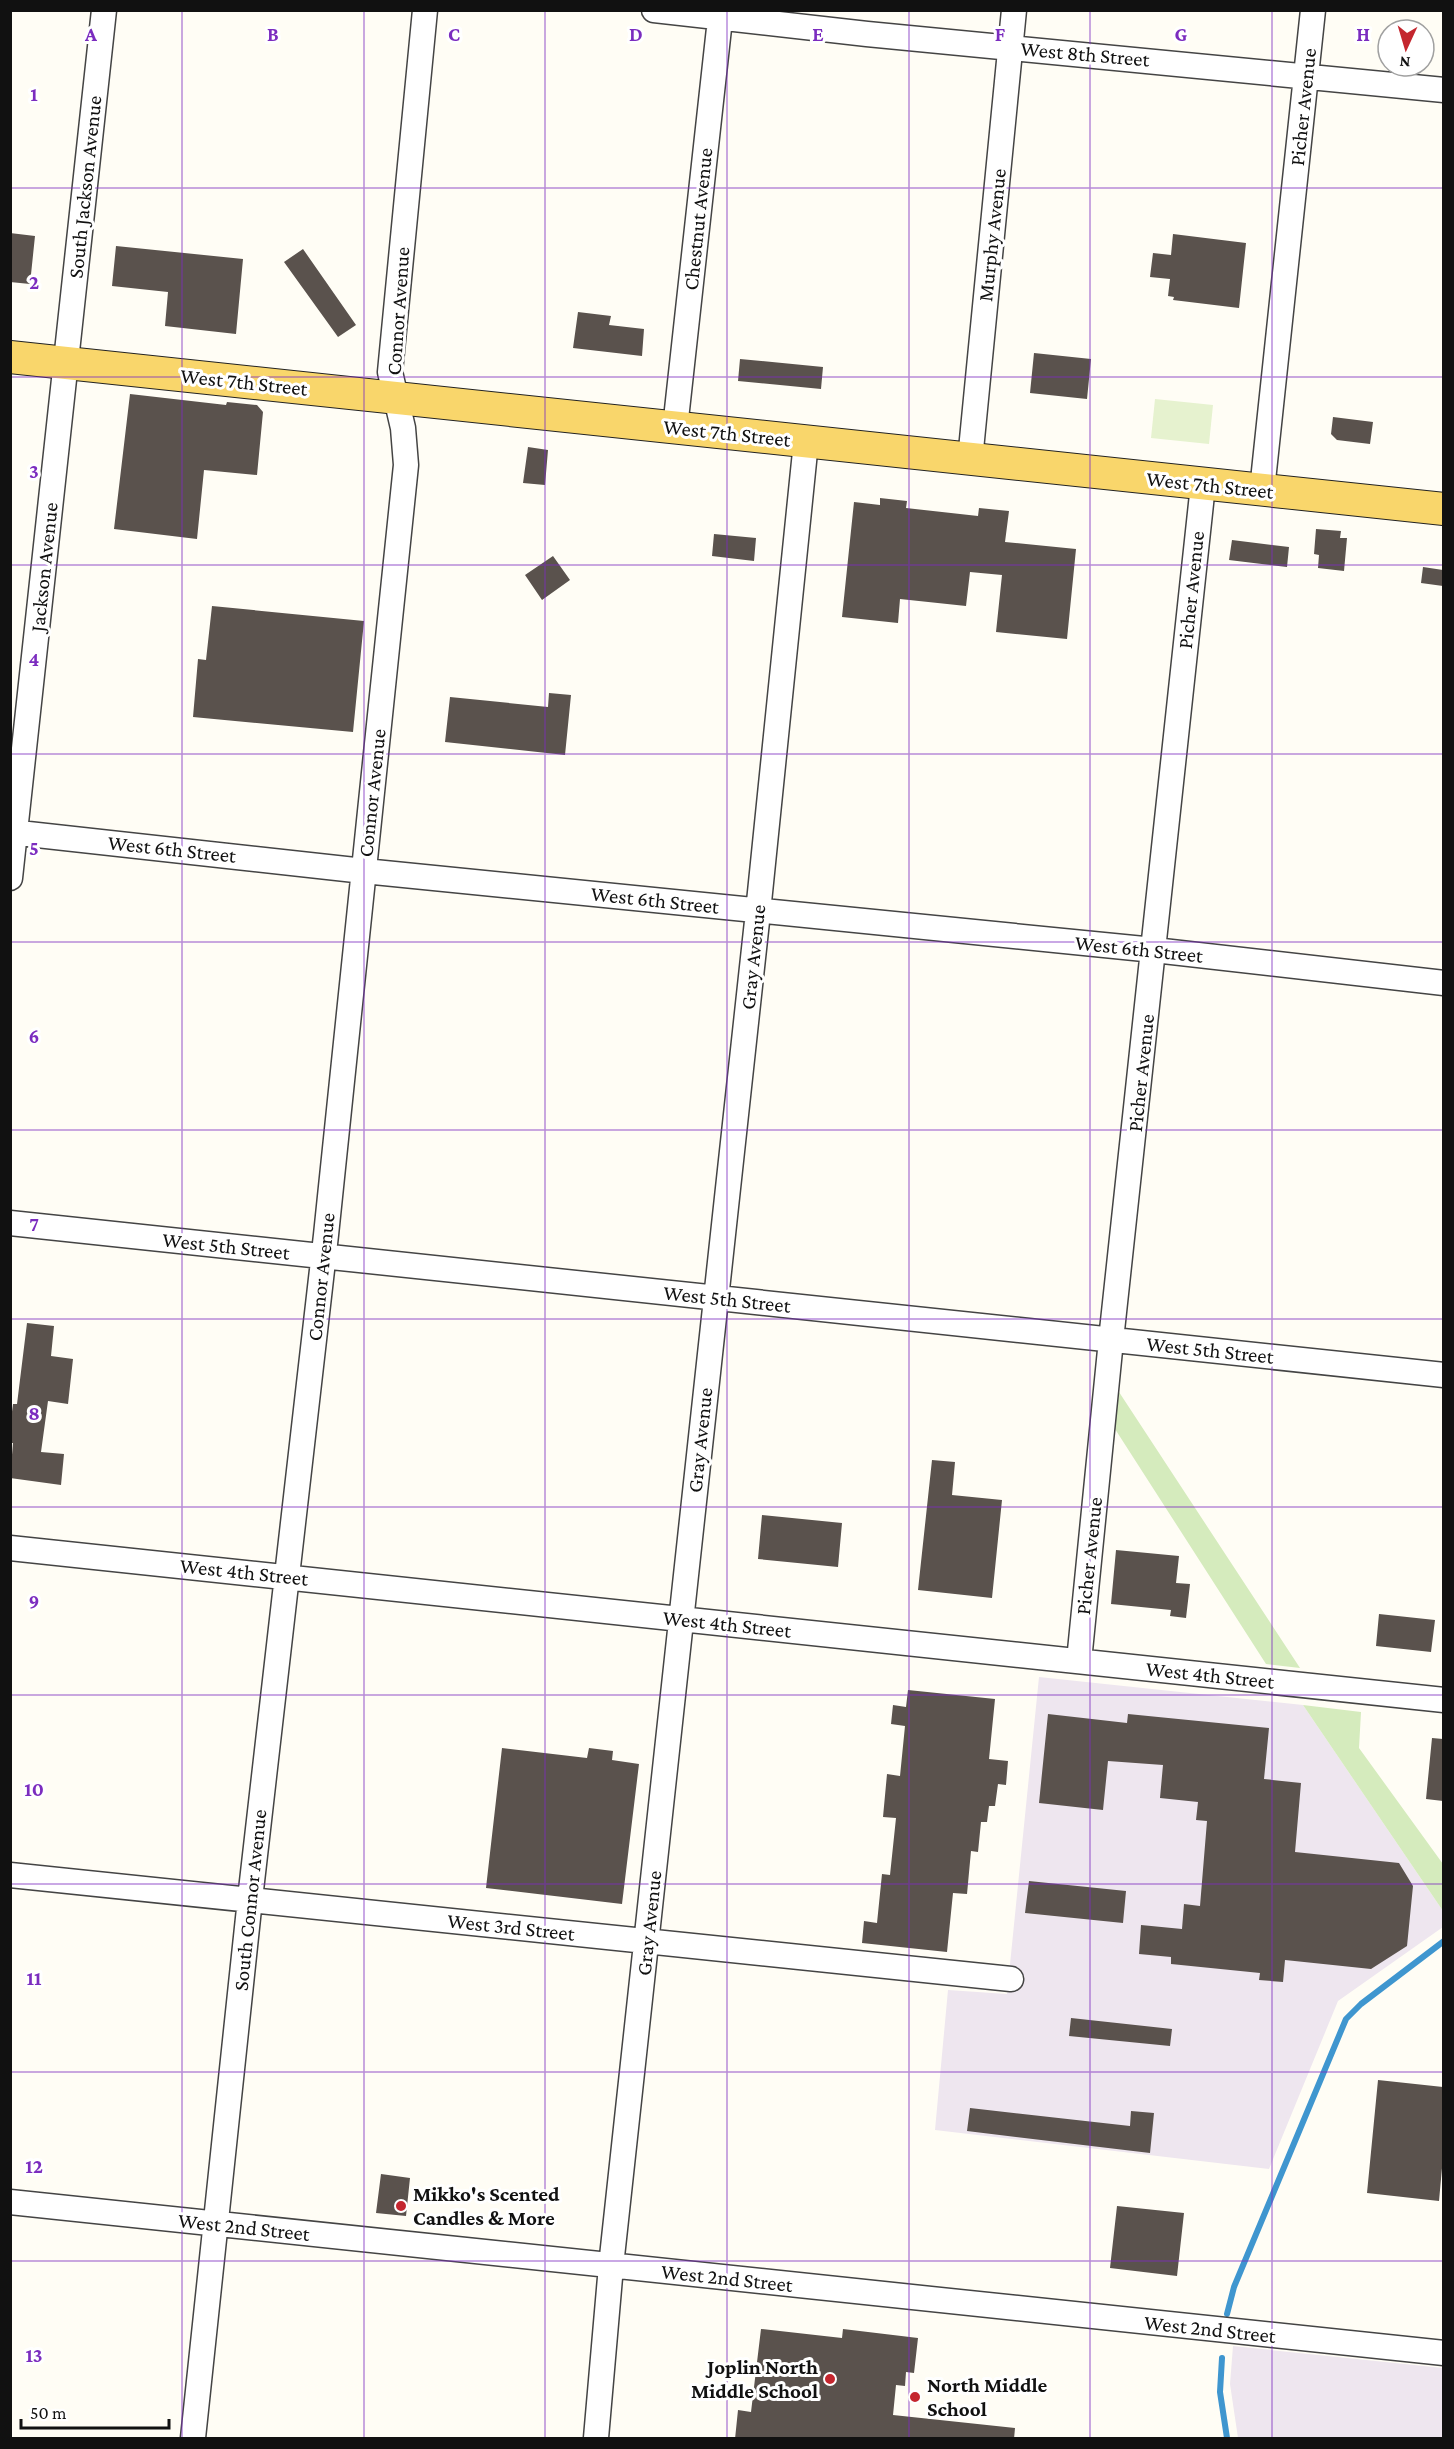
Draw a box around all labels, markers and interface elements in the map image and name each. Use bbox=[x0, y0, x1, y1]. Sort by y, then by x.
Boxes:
north arrow bbox=[1376, 18, 1436, 78]
text: A bbox=[84, 23, 98, 45]
text: B bbox=[267, 23, 279, 45]
text: C bbox=[448, 23, 460, 45]
text: D bbox=[629, 23, 643, 45]
text: E bbox=[812, 23, 824, 45]
text: F bbox=[995, 23, 1006, 45]
text: G bbox=[1175, 23, 1188, 45]
text: H bbox=[1356, 23, 1370, 45]
street label: West 8th Street bbox=[1020, 36, 1152, 72]
street label: Picher Avenue bbox=[1285, 47, 1321, 167]
text: N bbox=[1399, 54, 1411, 71]
text: 1 bbox=[30, 83, 38, 105]
street label: South Jackson Avenue bbox=[63, 94, 107, 280]
street label: Chestnut Avenue bbox=[679, 147, 717, 291]
street label: Murphy Avenue bbox=[973, 167, 1011, 303]
street label: Connor Avenue bbox=[382, 246, 414, 376]
text: 2 bbox=[29, 271, 39, 293]
street label: West 7th Street bbox=[179, 363, 310, 401]
street label: West 7th Street bbox=[662, 414, 793, 452]
text: 3 bbox=[29, 460, 39, 482]
street label: West 7th Street bbox=[1145, 466, 1276, 504]
street label: Jackson Avenue bbox=[25, 501, 63, 635]
street label: Picher Avenue bbox=[1173, 530, 1209, 650]
text: 4 bbox=[29, 648, 40, 670]
street label: Connor Avenue bbox=[353, 728, 391, 858]
street label: West 6th Street bbox=[107, 830, 238, 868]
text: 5 bbox=[29, 837, 39, 859]
street label: West 6th Street bbox=[590, 881, 721, 919]
street label: Gray Avenue bbox=[736, 903, 770, 1011]
street label: West 6th Street bbox=[1074, 930, 1205, 968]
street label: Picher Avenue bbox=[1123, 1013, 1159, 1133]
text: 6 bbox=[29, 1025, 39, 1047]
street label: Connor Avenue bbox=[302, 1212, 340, 1342]
text: 7 bbox=[29, 1213, 39, 1235]
street label: West 5th Street bbox=[161, 1227, 292, 1265]
street label: West 5th Street bbox=[662, 1280, 793, 1318]
street label: West 5th Street bbox=[1145, 1331, 1276, 1369]
street label: Gray Avenue bbox=[683, 1386, 717, 1494]
text: 8 bbox=[28, 1402, 40, 1424]
street label: Picher Avenue bbox=[1071, 1496, 1107, 1616]
street label: West 4th Street bbox=[179, 1553, 310, 1591]
text: 9 bbox=[29, 1590, 39, 1612]
street label: West 4th Street bbox=[662, 1605, 793, 1643]
street label: West 4th Street bbox=[1145, 1656, 1276, 1694]
text: 10 bbox=[24, 1778, 44, 1800]
street label: South Connor Avenue bbox=[229, 1808, 271, 1992]
street label: Gray Avenue bbox=[632, 1869, 666, 1977]
street label: West 3rd Street bbox=[446, 1908, 577, 1946]
text: 11 bbox=[27, 1967, 42, 1989]
text: 12 bbox=[25, 2155, 43, 2177]
place label: Mikko's Scented Candles & More bbox=[413, 2182, 560, 2230]
marker: Mikko's Scented Candles & More bbox=[394, 2199, 408, 2213]
street label: West 2nd Street bbox=[177, 2208, 312, 2246]
street label: West 2nd Street bbox=[660, 2259, 795, 2297]
street label: West 2nd Street bbox=[1143, 2310, 1278, 2348]
text: 13 bbox=[25, 2344, 43, 2366]
place label: Joplin North Middle School bbox=[691, 2355, 818, 2403]
marker: Joplin North Middle School bbox=[823, 2372, 837, 2386]
place label: North Middle School bbox=[927, 2373, 1048, 2421]
marker: North Middle School bbox=[908, 2390, 922, 2404]
scale bar bbox=[21, 2392, 170, 2430]
text: 50 m bbox=[30, 2403, 67, 2423]

